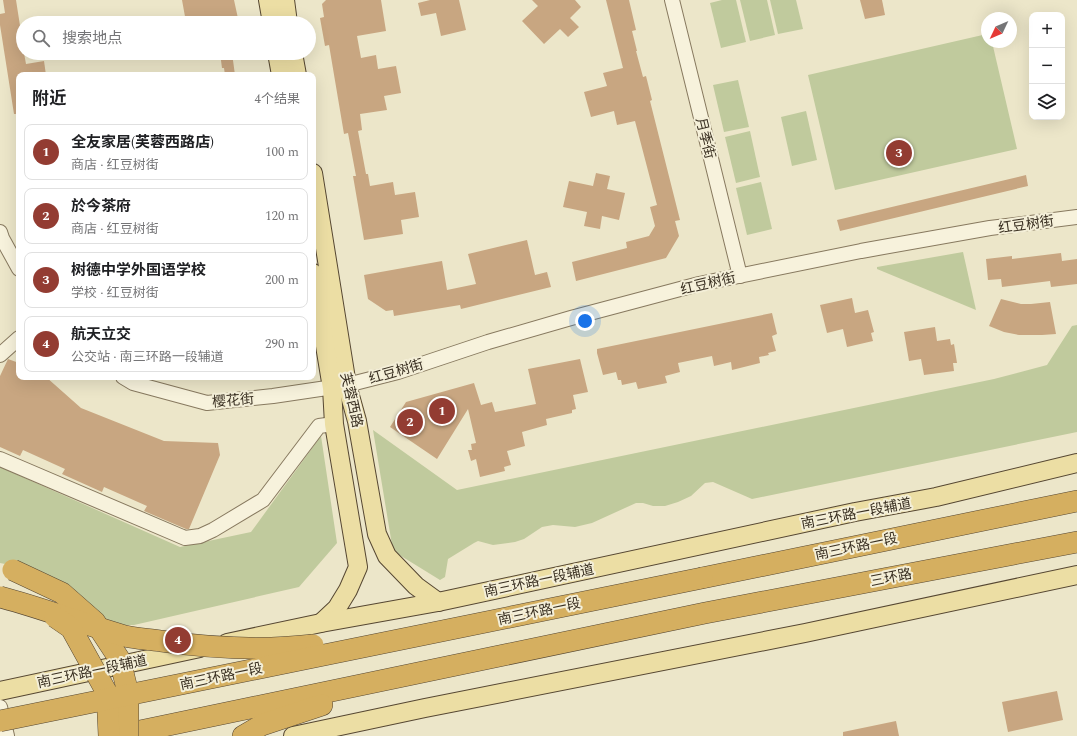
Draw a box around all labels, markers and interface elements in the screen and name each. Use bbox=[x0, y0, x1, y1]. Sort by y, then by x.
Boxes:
north arrow bbox=[981, 12, 1017, 48]
map controls bbox=[1029, 12, 1065, 120]
button: + bbox=[1029, 12, 1065, 48]
search box bbox=[16, 16, 316, 60]
icon: search bbox=[30, 27, 52, 49]
text: 搜索地点 bbox=[62, 27, 122, 50]
button: − bbox=[1029, 48, 1065, 84]
button: layers bbox=[1029, 84, 1065, 120]
text: 附近 bbox=[32, 86, 66, 112]
text: 4个结果 bbox=[254, 89, 300, 109]
street label: 月季街 bbox=[690, 115, 721, 161]
text: 全友家居(芙蓉西路店) bbox=[71, 131, 214, 154]
pin: 3 bbox=[886, 138, 912, 168]
text: 1 bbox=[42, 142, 50, 162]
text: 100 m bbox=[265, 142, 299, 162]
text: 商店 · 红豆树街 bbox=[71, 155, 159, 175]
text: 於今茶府 bbox=[71, 195, 131, 218]
text: 2 bbox=[42, 206, 50, 226]
text: 120 m bbox=[265, 206, 299, 226]
street label: 红豆树街 bbox=[997, 210, 1055, 239]
text: 商店 · 红豆树街 bbox=[71, 219, 159, 239]
text: 树德中学外国语学校 bbox=[71, 259, 206, 282]
street label: 红豆树街 bbox=[678, 267, 738, 300]
text: 3 bbox=[42, 270, 50, 290]
text: 200 m bbox=[265, 270, 299, 290]
text: 学校 · 红豆树街 bbox=[71, 283, 159, 303]
your location bbox=[575, 311, 595, 331]
text: 航天立交 bbox=[71, 323, 131, 346]
text: 4 bbox=[42, 334, 50, 354]
text: 290 m bbox=[265, 334, 299, 354]
text: 公交站 · 南三环路一段辅道 bbox=[71, 347, 224, 367]
street label: 红豆树街 bbox=[366, 354, 426, 389]
street label: 芙蓉西路 bbox=[335, 370, 368, 430]
street label: 樱花街 bbox=[211, 388, 255, 413]
pin: 1 bbox=[429, 396, 455, 426]
pin: 2 bbox=[397, 407, 423, 437]
street label: 南三环路一段辅道 bbox=[799, 492, 913, 534]
street label: 南三环路一段 bbox=[813, 527, 899, 565]
street label: 南三环路一段辅道 bbox=[482, 559, 596, 602]
street label: 三环路 bbox=[868, 563, 914, 592]
street label: 南三环路一段 bbox=[496, 592, 582, 630]
pin: 4 bbox=[165, 625, 191, 655]
street label: 南三环路一段辅道 bbox=[35, 650, 149, 693]
street label: 南三环路一段 bbox=[178, 657, 264, 695]

